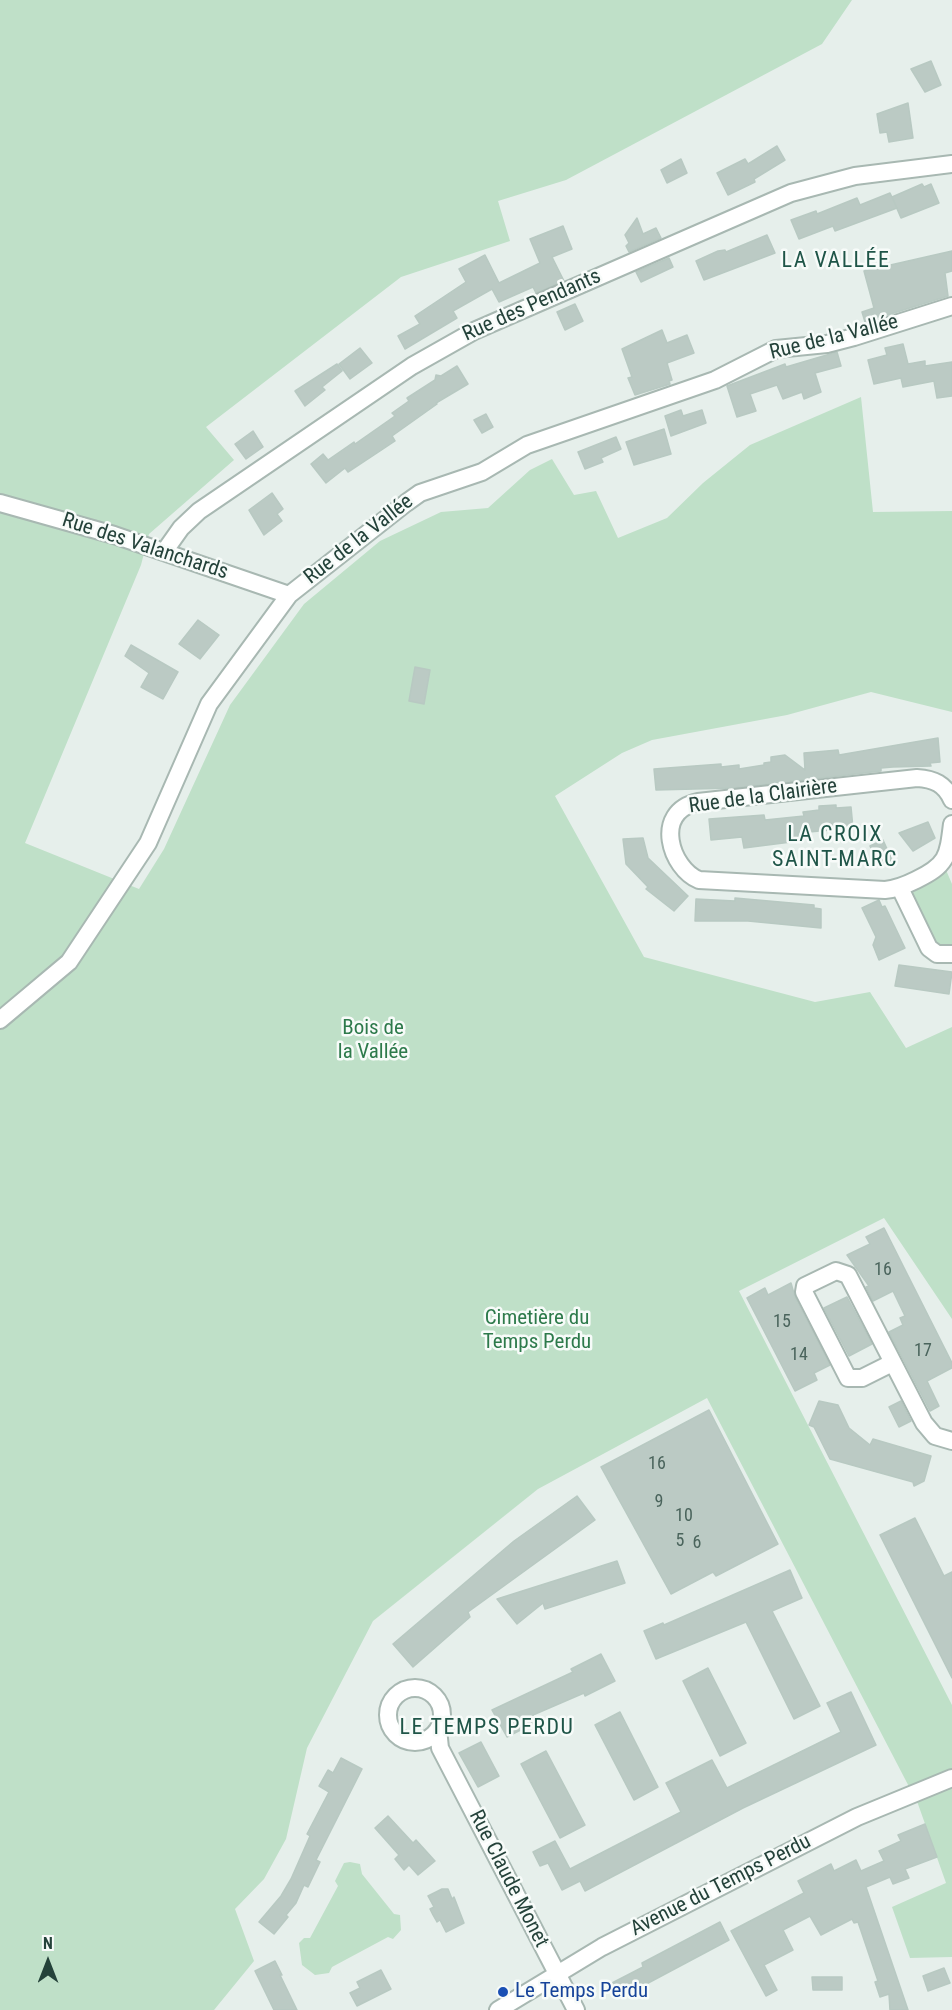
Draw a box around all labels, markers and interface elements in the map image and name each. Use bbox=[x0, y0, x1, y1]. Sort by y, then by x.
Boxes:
district label: LA VALLÉE bbox=[782, 248, 890, 274]
street label: Rue des Pendants bbox=[459, 264, 605, 348]
street label: Rue de la Vallée bbox=[767, 310, 901, 366]
street label: Rue de la Vallée bbox=[299, 490, 419, 590]
street label: Rue des Valanchards bbox=[59, 508, 231, 586]
street label: Rue de la Clairière bbox=[687, 774, 839, 820]
district label: LA CROIX SAINT-MARC bbox=[772, 822, 898, 873]
park label: Bois de la Vallée bbox=[338, 1016, 408, 1066]
house number: 16 bbox=[874, 1259, 892, 1281]
park label: Cimetière du Temps Perdu bbox=[483, 1306, 591, 1356]
house number: 15 bbox=[773, 1311, 791, 1333]
house number: 17 bbox=[914, 1340, 932, 1362]
house number: 14 bbox=[790, 1344, 808, 1366]
house number: 16 bbox=[648, 1453, 666, 1475]
house number: 9 bbox=[655, 1491, 663, 1513]
house number: 10 bbox=[675, 1505, 693, 1527]
house number: 5 bbox=[676, 1530, 684, 1552]
house number: 6 bbox=[693, 1532, 701, 1554]
district label: LE TEMPS PERDU bbox=[400, 1715, 574, 1741]
street label: Rue Claude Monet bbox=[463, 1806, 553, 1952]
street label: Avenue du Temps Perdu bbox=[627, 1830, 815, 1942]
north arrow bbox=[18, 1932, 78, 1992]
text: N bbox=[43, 1934, 53, 1953]
place label: Le Temps Perdu bbox=[515, 1979, 648, 2005]
marker: Le Temps Perdu bbox=[496, 1985, 510, 1999]

